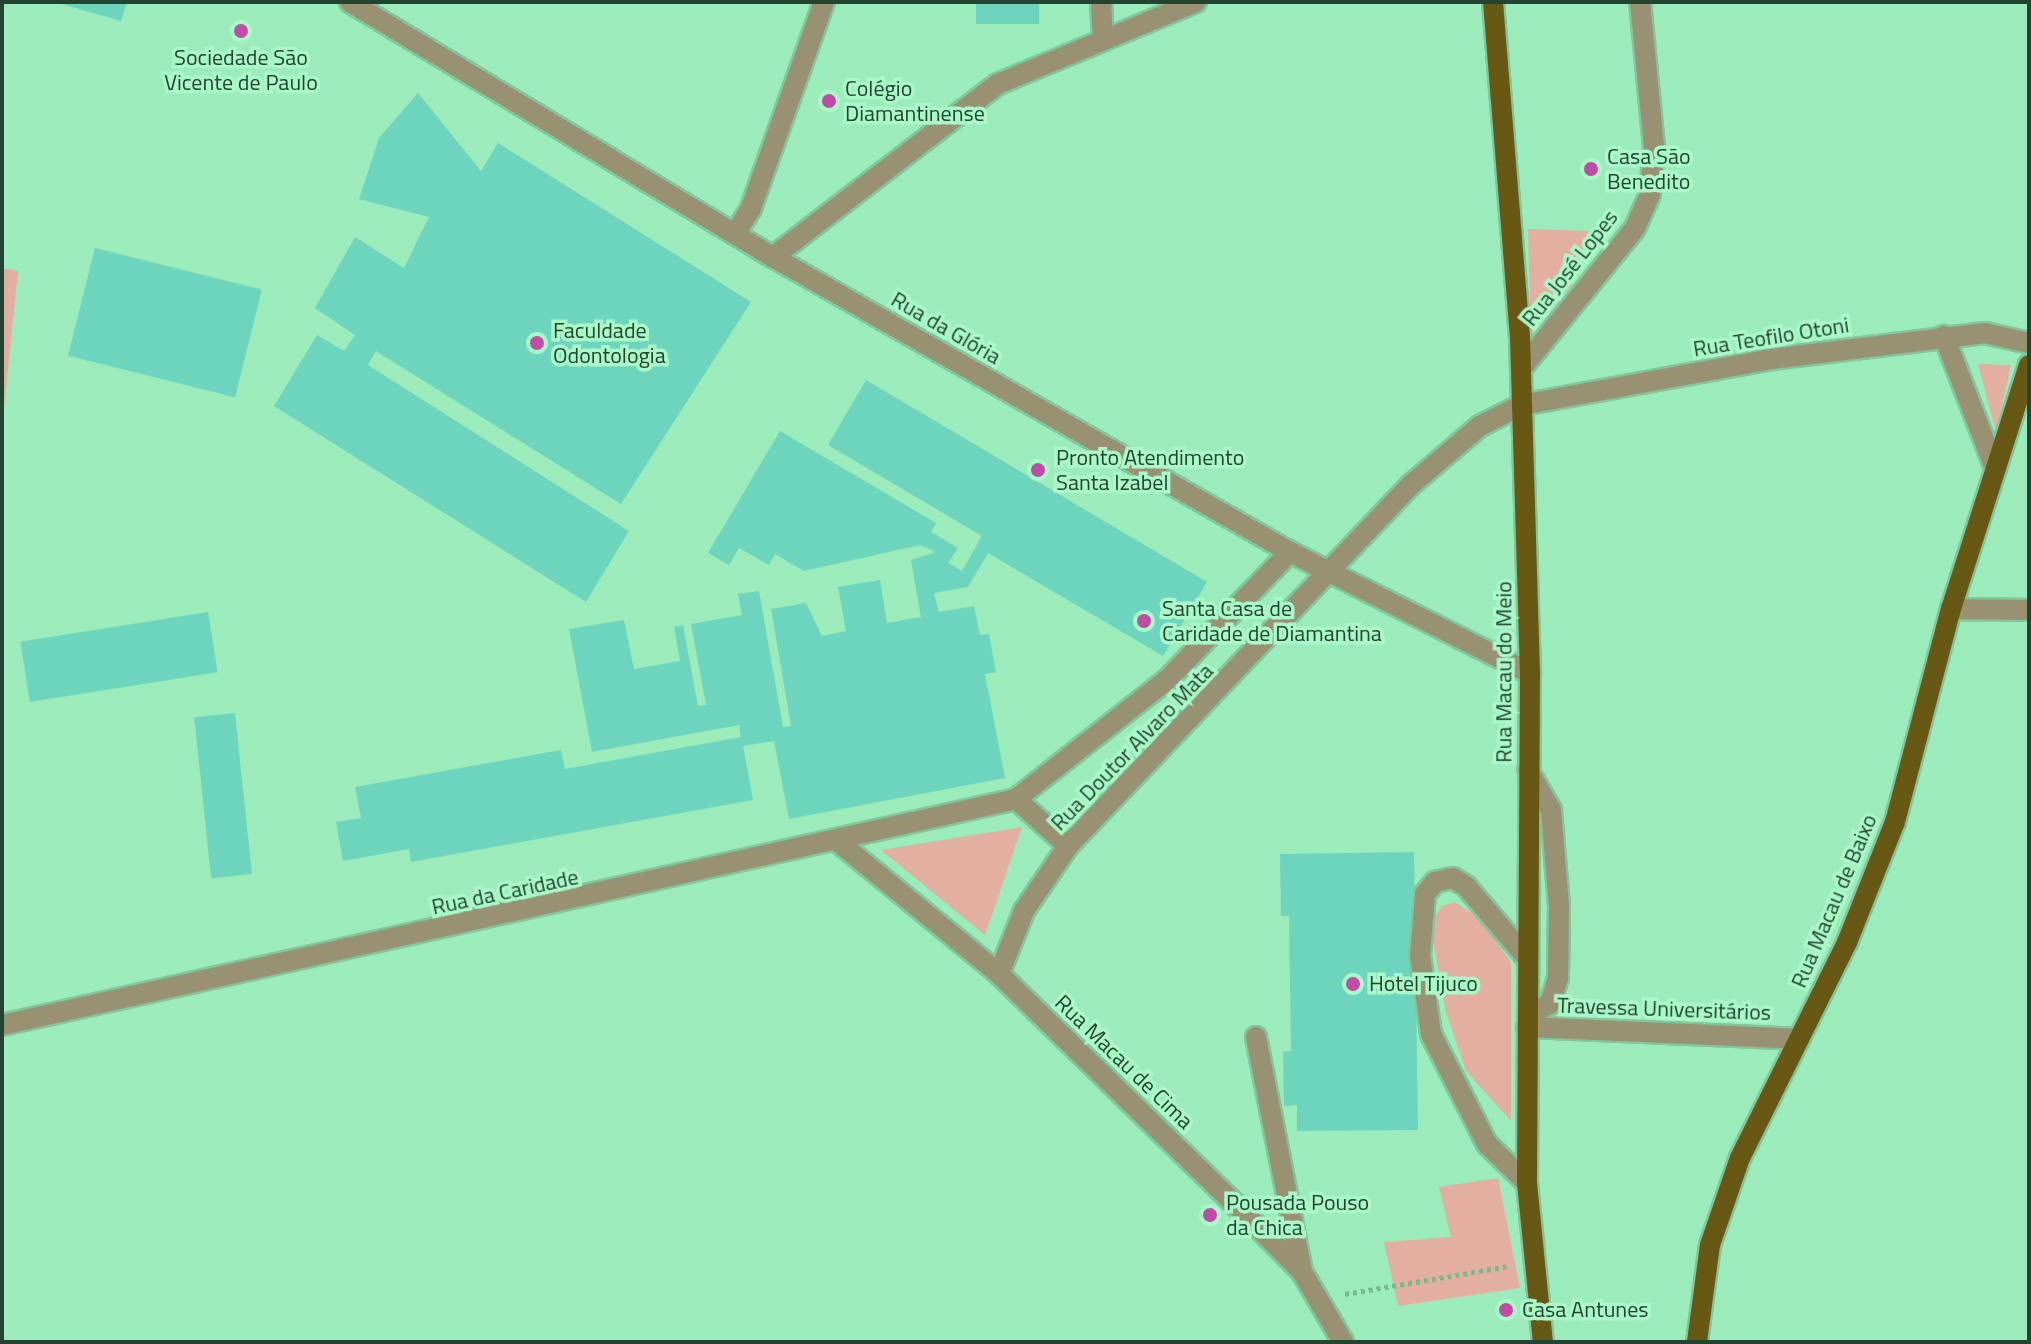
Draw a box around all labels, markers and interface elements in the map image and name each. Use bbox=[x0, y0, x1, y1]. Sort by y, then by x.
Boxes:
marker: Sociedade São Vicente de Paulo bbox=[232, 22, 250, 40]
place label: Sociedade São Vicente de Paulo bbox=[164, 44, 318, 96]
place label: Colégio Diamantinense bbox=[845, 75, 985, 126]
marker: Colégio Diamantinense bbox=[820, 92, 838, 110]
place label: Casa São Benedito bbox=[1607, 143, 1691, 194]
marker: Casa São Benedito bbox=[1582, 160, 1600, 178]
street label: Rua José Lopes bbox=[1516, 205, 1624, 331]
street label: Rua da Glória bbox=[886, 286, 1006, 370]
street label: Rua Teofilo Otoni bbox=[1691, 312, 1851, 362]
place label: Faculdade Odontologia bbox=[553, 317, 666, 368]
marker: Faculdade Odontologia bbox=[528, 334, 546, 352]
place label: Pronto Atendimento Santa Izabel bbox=[1056, 444, 1244, 496]
marker: Pronto Atendimento Santa Izabel bbox=[1027, 459, 1049, 481]
street label: Rua Macau do Meio bbox=[1491, 581, 1517, 763]
place label: Santa Casa de Caridade de Diamantina bbox=[1162, 595, 1382, 646]
marker: Santa Casa de Caridade de Diamantina bbox=[1133, 610, 1155, 632]
street label: Rua Doutor Alvaro Mata bbox=[1045, 658, 1219, 836]
street label: Rua Macau de Baixo bbox=[1786, 810, 1882, 992]
street label: Rua da Caridade bbox=[429, 864, 581, 920]
place label: Hotel Tijuco bbox=[1369, 971, 1478, 997]
marker: Hotel Tijuco bbox=[1344, 975, 1362, 993]
street label: Rua Macau de Cima bbox=[1050, 989, 1198, 1135]
street label: Travessa Universitários bbox=[1557, 992, 1771, 1026]
place label: Pousada Pouso da Chica bbox=[1226, 1189, 1369, 1240]
marker: Pousada Pouso da Chica bbox=[1201, 1206, 1219, 1224]
place label: Casa Antunes bbox=[1522, 1297, 1648, 1323]
marker: Casa Antunes bbox=[1497, 1301, 1515, 1319]

